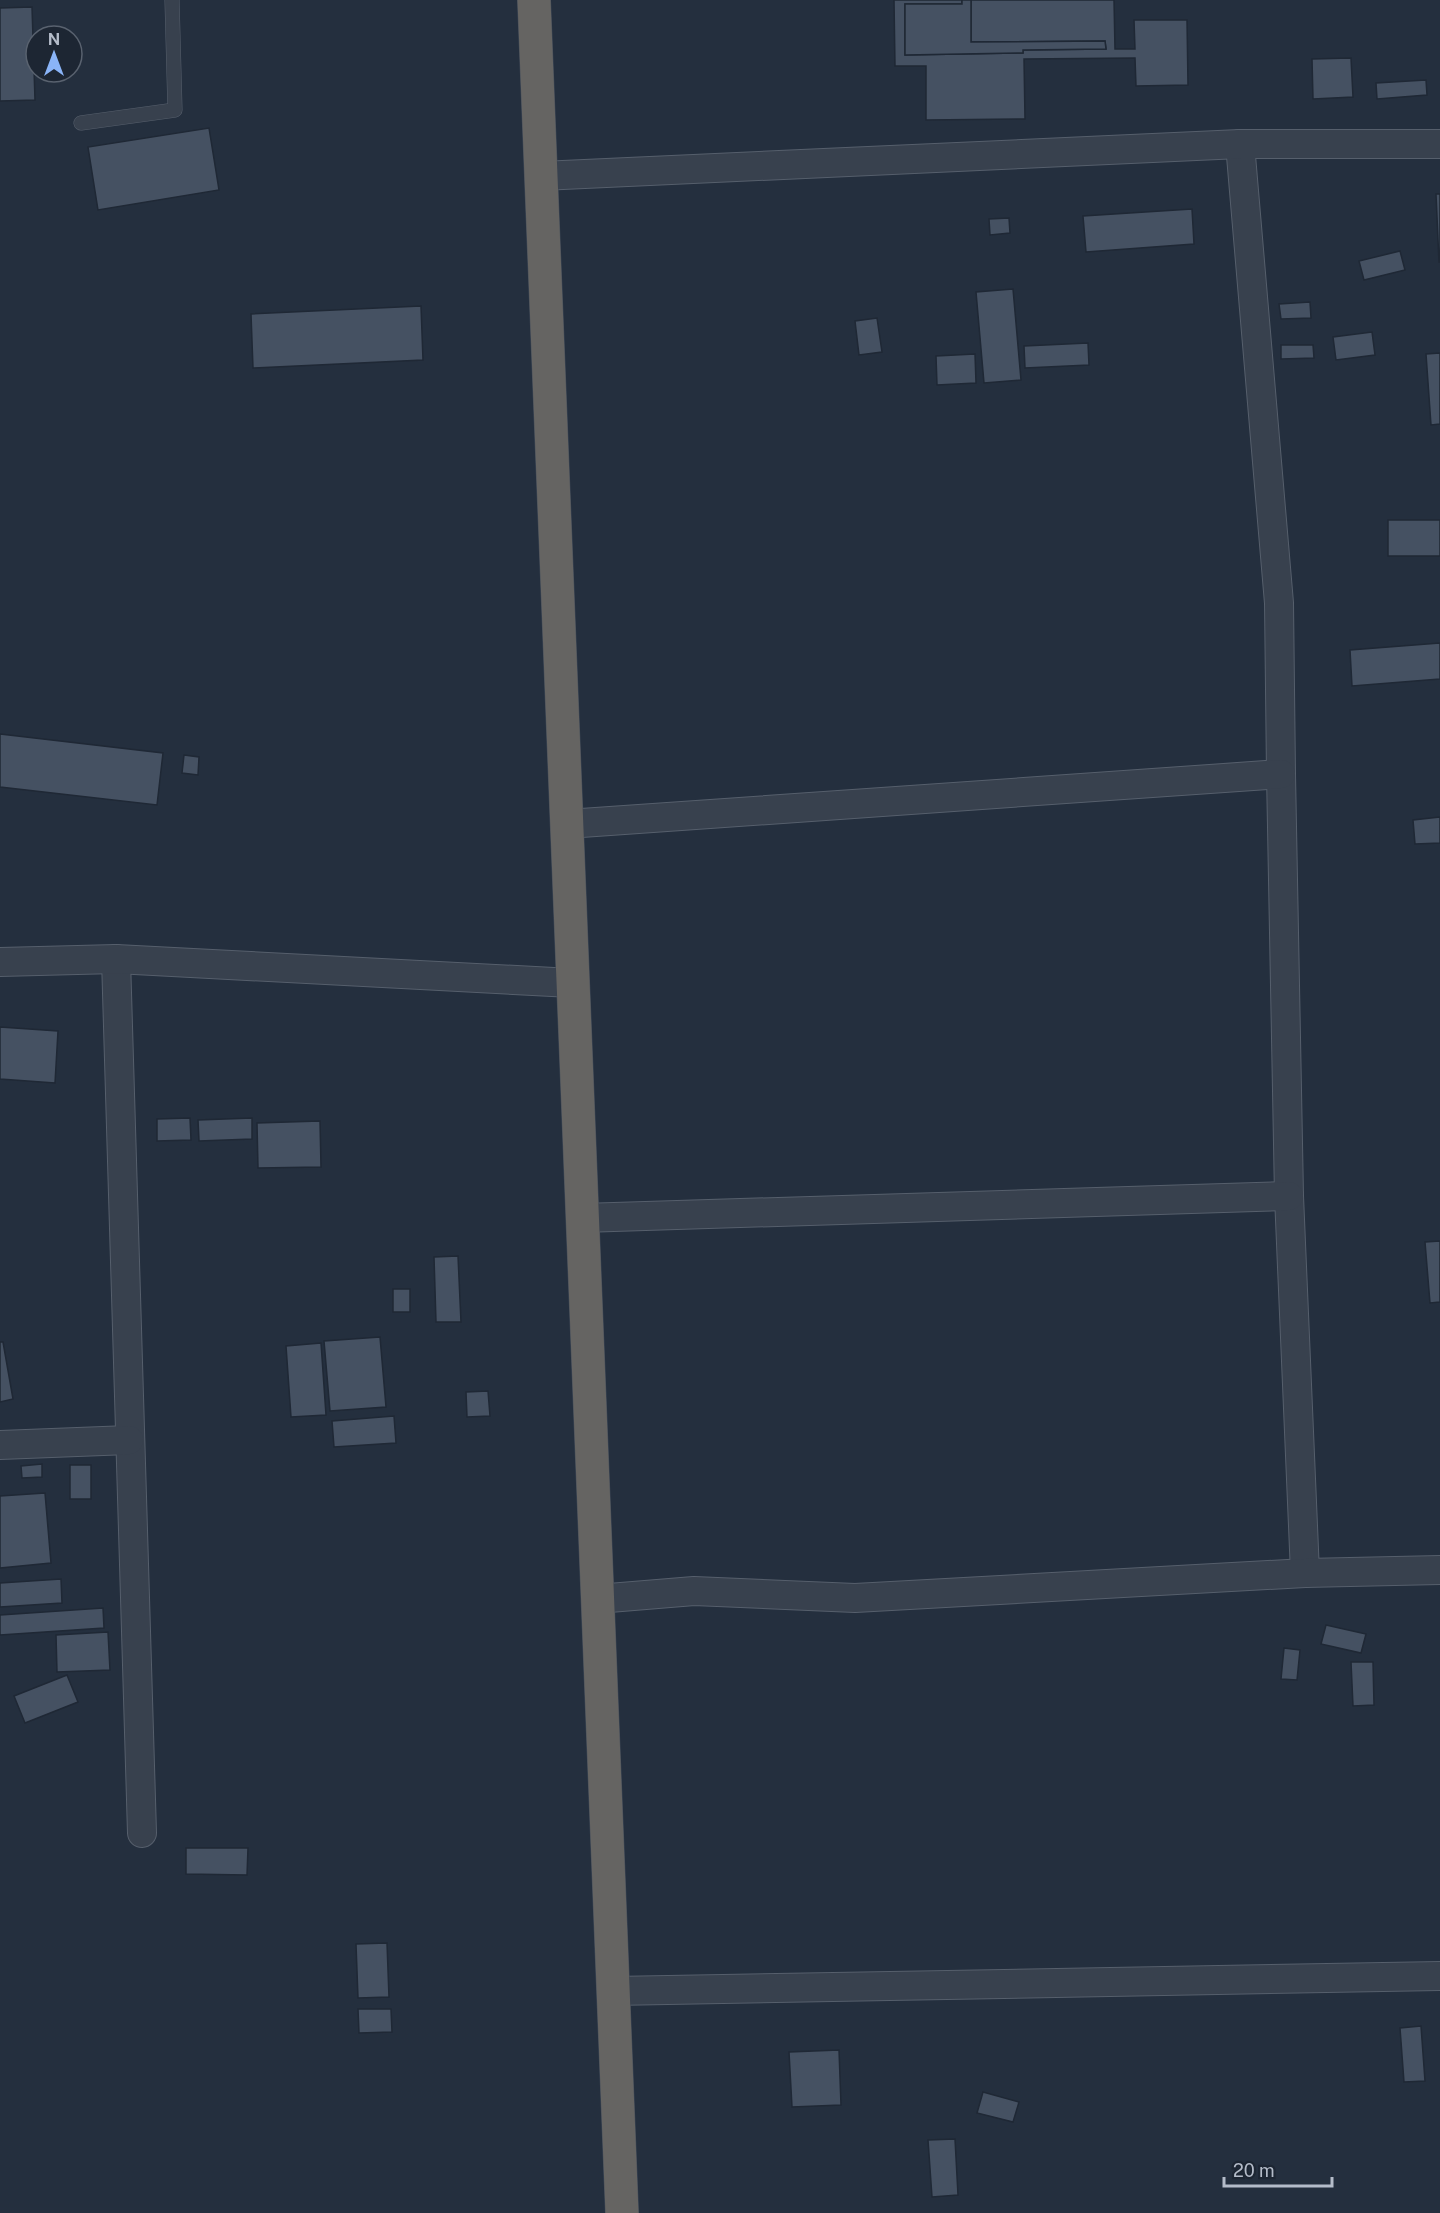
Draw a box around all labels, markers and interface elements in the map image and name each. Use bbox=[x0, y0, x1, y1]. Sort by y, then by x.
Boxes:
north arrow bbox=[24, 24, 84, 84]
text: N bbox=[48, 30, 60, 49]
scale bar bbox=[1224, 2150, 1332, 2188]
text: 20 m bbox=[1233, 2160, 1275, 2181]

